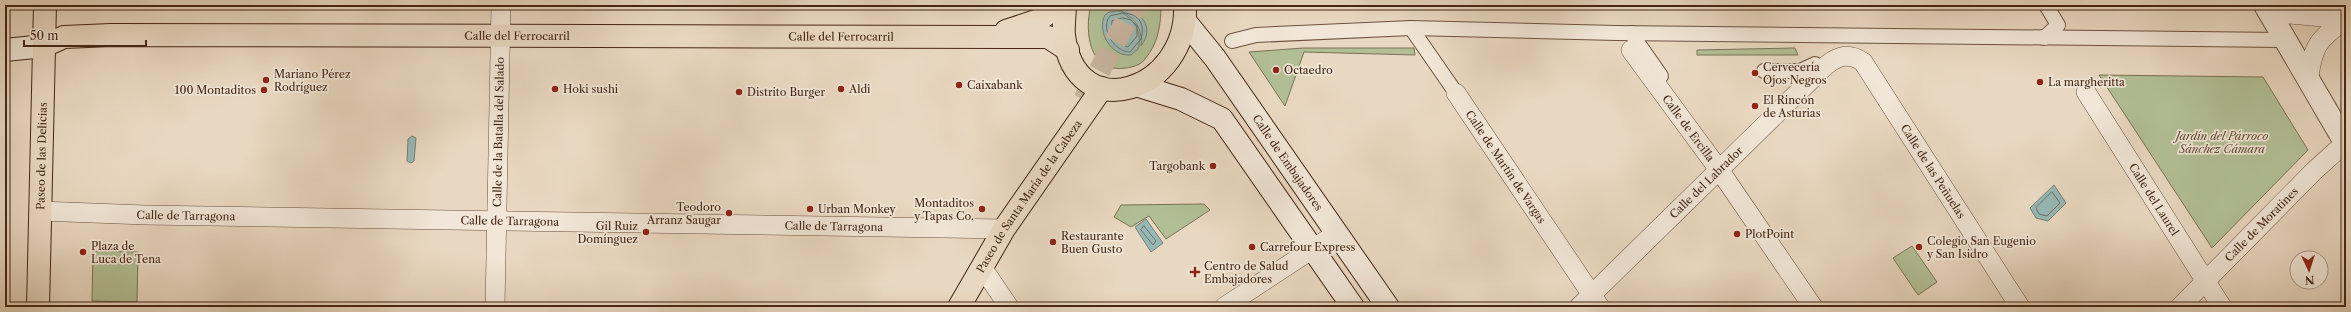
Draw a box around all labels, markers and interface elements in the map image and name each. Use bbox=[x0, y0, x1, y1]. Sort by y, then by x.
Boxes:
scale bar bbox=[24, 22, 146, 48]
text: 50 m bbox=[30, 28, 59, 43]
street label: Calle del Ferrocarril bbox=[464, 29, 570, 43]
street label: Calle del Ferrocarril bbox=[788, 29, 894, 44]
street label: Calle de la Batalla del Salado bbox=[490, 57, 507, 207]
place label: Cervecería Ojos Negros bbox=[1763, 60, 1827, 87]
place label: Octaedro bbox=[1284, 63, 1333, 77]
marker: Octaedro bbox=[1271, 65, 1281, 75]
place label: Mariano Pérez Rodríguez bbox=[274, 67, 351, 94]
marker: Cervecería Ojos Negros bbox=[1750, 68, 1760, 78]
marker: Mariano Pérez Rodríguez bbox=[261, 75, 271, 85]
place label: La margheritta bbox=[2048, 75, 2125, 89]
marker: La margheritta bbox=[2035, 77, 2045, 87]
place label: Caixabank bbox=[967, 78, 1023, 92]
marker: Caixabank bbox=[954, 80, 964, 90]
place label: Hoki sushi bbox=[563, 82, 619, 96]
place label: Aldi bbox=[848, 82, 871, 96]
place label: 100 Montaditos bbox=[175, 83, 256, 97]
marker: Hoki sushi bbox=[550, 84, 560, 94]
marker: Aldi bbox=[836, 84, 846, 94]
marker: 100 Montaditos bbox=[259, 85, 269, 95]
place label: Distrito Burger bbox=[747, 85, 825, 99]
marker: Distrito Burger bbox=[734, 87, 744, 97]
street label: Calle de Ercilla bbox=[1659, 92, 1718, 164]
place label: El Rincón de Asturias bbox=[1763, 93, 1821, 120]
marker: El Rincón de Asturias bbox=[1750, 101, 1760, 111]
street label: Paseo de las Delicias bbox=[33, 102, 50, 210]
street label: Calle de Martín de Vargas bbox=[1463, 108, 1549, 226]
street label: Calle de Embajadores bbox=[1249, 112, 1326, 214]
street label: Paseo de Santa María de la Cabeza bbox=[973, 117, 1085, 275]
street label: Calle de las Peñuelas bbox=[1898, 122, 1969, 221]
park label: Jardín del Párroco Sánchez Cámara bbox=[2173, 129, 2268, 156]
street label: Calle del Labrador bbox=[1667, 143, 1746, 221]
place label: Targobank bbox=[1149, 159, 1206, 173]
marker: Targobank bbox=[1208, 161, 1218, 171]
street label: Calle del Laurel bbox=[2126, 161, 2182, 239]
street label: Calle de Moratines bbox=[2222, 184, 2301, 265]
place label: Montaditos y Tapas Co. bbox=[913, 196, 974, 223]
place label: Teodoro Arranz Saugar bbox=[646, 200, 721, 227]
place label: Urban Monkey bbox=[818, 202, 896, 216]
marker: Urban Monkey bbox=[805, 204, 815, 214]
marker: Montaditos y Tapas Co. bbox=[977, 204, 987, 214]
street label: Calle de Tarragona bbox=[136, 208, 236, 223]
marker: Teodoro Arranz Saugar bbox=[724, 208, 734, 218]
street label: Calle de Tarragona bbox=[460, 213, 560, 229]
street label: Calle de Tarragona bbox=[784, 218, 884, 234]
place label: Gil Ruiz Domínguez bbox=[577, 219, 638, 246]
marker: Gil Ruiz Domínguez bbox=[641, 227, 651, 237]
place label: PlotPoint bbox=[1745, 227, 1794, 241]
place label: Restaurante Buen Gusto bbox=[1061, 229, 1124, 256]
marker: PlotPoint bbox=[1732, 229, 1742, 239]
place label: Colegio San Eugenio y San Isidro bbox=[1926, 234, 2036, 261]
marker: Restaurante Buen Gusto bbox=[1048, 237, 1058, 247]
place label: Plaza de Luca de Tena bbox=[91, 239, 161, 266]
place label: Carrefour Express bbox=[1260, 240, 1355, 254]
marker: Carrefour Express bbox=[1247, 242, 1257, 252]
marker: Colegio San Eugenio y San Isidro bbox=[1914, 242, 1924, 252]
marker: Plaza de Luca de Tena bbox=[78, 247, 88, 257]
north arrow bbox=[2289, 250, 2329, 290]
place label: Centro de Salud Embajadores bbox=[1204, 259, 1289, 286]
marker: Centro de Salud Embajadores bbox=[1189, 266, 1201, 278]
text: N bbox=[2304, 273, 2315, 287]

